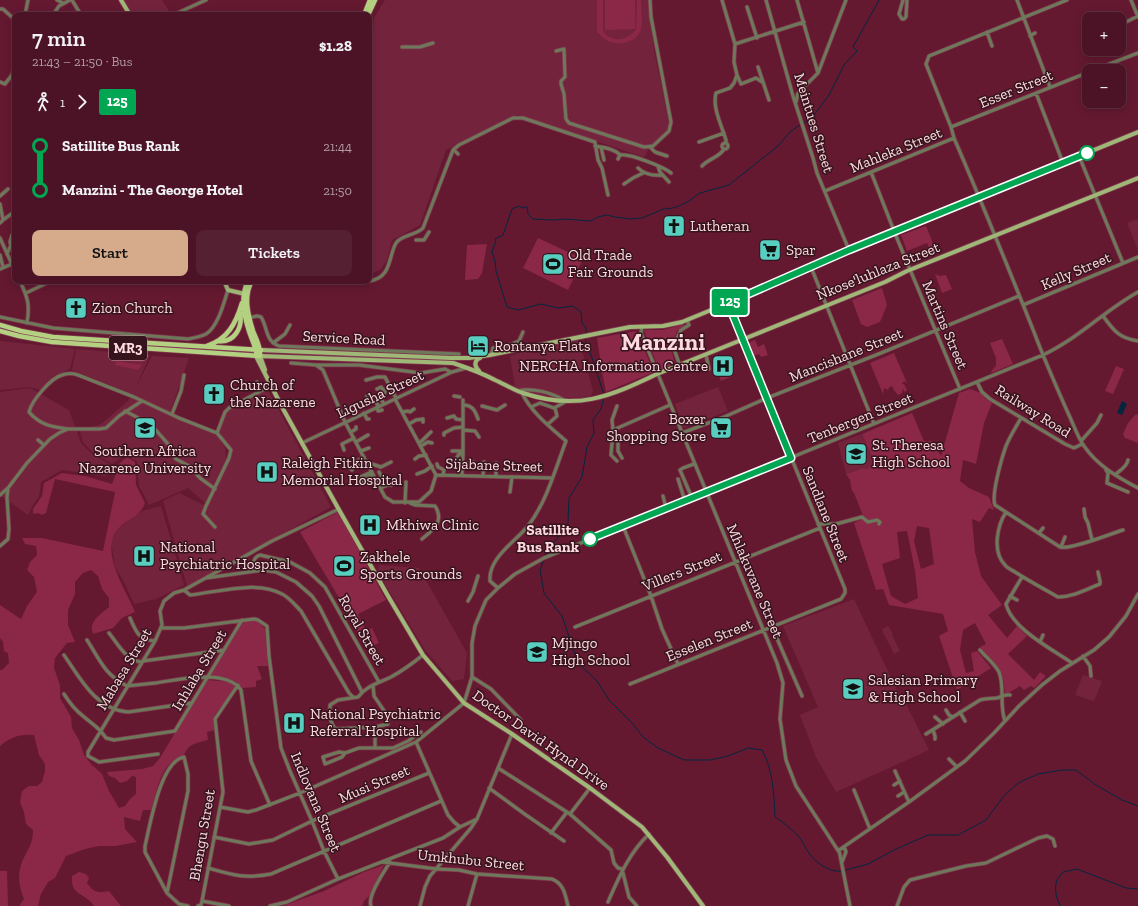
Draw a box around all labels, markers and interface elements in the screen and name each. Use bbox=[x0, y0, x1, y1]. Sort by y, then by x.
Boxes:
map controls bbox=[1082, 12, 1126, 108]
button: + bbox=[1082, 12, 1126, 56]
text: 7 min bbox=[32, 25, 86, 52]
text: $1.28 bbox=[319, 37, 352, 55]
text: 21:43 – 21:50 · Bus bbox=[32, 54, 132, 69]
button: − bbox=[1082, 64, 1126, 108]
street label: Esser Street bbox=[976, 66, 1056, 112]
street label: Meintues Street bbox=[790, 71, 838, 175]
icon: walk bbox=[32, 91, 54, 113]
icon: forward bbox=[71, 91, 93, 113]
text: 125 bbox=[107, 93, 128, 110]
text: 1 bbox=[60, 95, 65, 110]
street label: Mahleka Street bbox=[847, 123, 945, 177]
text: Satillite Bus Rank bbox=[62, 137, 180, 155]
text: 21:44 bbox=[323, 139, 352, 154]
unlabelled marker bbox=[1079, 145, 1095, 161]
text: Manzini - The George Hotel bbox=[62, 181, 243, 199]
text: 21:50 bbox=[323, 183, 352, 198]
church icon: Lutheran bbox=[661, 213, 687, 239]
place label: Lutheran bbox=[690, 217, 750, 235]
button: Start bbox=[32, 230, 188, 276]
button: Tickets bbox=[196, 230, 352, 276]
supermarket icon: Spar bbox=[757, 237, 783, 263]
street label: Nkose'luhlaza Street bbox=[814, 238, 943, 304]
place label: Spar bbox=[786, 241, 816, 259]
place label: Old Trade Fair Grounds bbox=[568, 246, 653, 281]
street label: Kelly Street bbox=[1038, 248, 1114, 294]
sports icon: Old Trade Fair Grounds bbox=[540, 251, 566, 277]
street label: Martins Street bbox=[918, 278, 972, 372]
line badge: 125 bbox=[707, 289, 753, 315]
text: 125 bbox=[720, 293, 740, 310]
church icon: Zion Church bbox=[63, 295, 89, 321]
place label: Zion Church bbox=[92, 299, 173, 317]
street label: Mancishane Street bbox=[787, 324, 906, 386]
street label: Service Road bbox=[302, 327, 387, 349]
district label: Manzini bbox=[621, 328, 705, 356]
hotel icon: Rontanya Flats bbox=[465, 333, 491, 359]
road number: MR3 bbox=[109, 336, 147, 360]
place label: Rontanya Flats bbox=[494, 337, 590, 355]
hospital icon: NERCHA Information Centre bbox=[710, 353, 736, 379]
place label: NERCHA Information Centre bbox=[519, 357, 708, 375]
street label: Ligusha Street bbox=[334, 366, 427, 422]
place label: Church of the Nazarene bbox=[230, 376, 316, 411]
church icon: Church of the Nazarene bbox=[201, 381, 227, 407]
street label: Railway Road bbox=[992, 381, 1075, 442]
street label: Tenbergen Street bbox=[805, 388, 916, 447]
place label: Boxer Shopping Store bbox=[606, 410, 706, 445]
school or university icon: Southern Africa Nazarene University bbox=[132, 415, 158, 441]
supermarket icon: Boxer Shopping Store bbox=[708, 415, 734, 441]
place label: St. Theresa High School bbox=[872, 436, 950, 471]
school or university icon: St. Theresa High School bbox=[843, 441, 869, 467]
place label: Southern Africa Nazarene University bbox=[79, 442, 211, 477]
place label: Raleigh Fitkin Memorial Hospital bbox=[282, 454, 402, 489]
street label: Sijabane Street bbox=[445, 454, 543, 476]
hospital icon: Raleigh Fitkin Memorial Hospital bbox=[254, 459, 280, 485]
street label: Sandlane Street bbox=[799, 463, 854, 565]
hospital icon: Mkhiwa Clinic bbox=[357, 512, 383, 538]
place label: Mkhiwa Clinic bbox=[386, 516, 479, 534]
place label: Satillite Bus Rank bbox=[517, 521, 580, 556]
street label: Mhlakuvane Street bbox=[723, 521, 787, 641]
marker: Satillite Bus Rank bbox=[582, 531, 598, 547]
place label: National Psychiatric Hospital bbox=[160, 538, 290, 573]
hospital icon: National Psychiatric Hospital bbox=[131, 543, 157, 569]
street label: Villers Street bbox=[639, 547, 725, 596]
place label: Zakhele Sports Grounds bbox=[360, 548, 462, 583]
sports icon: Zakhele Sports Grounds bbox=[331, 553, 357, 579]
street label: Royal Street bbox=[335, 592, 390, 669]
street label: Esselen Street bbox=[663, 614, 755, 665]
street label: Mabasa Street bbox=[93, 624, 156, 713]
street label: Inhlaba Street bbox=[168, 626, 230, 714]
place label: Mjingo High School bbox=[552, 634, 630, 669]
school or university icon: Mjingo High School bbox=[524, 639, 550, 665]
place label: Salesian Primary & High School bbox=[868, 671, 978, 706]
school or university icon: Salesian Primary & High School bbox=[840, 676, 866, 702]
street label: Doctor David Hynd Drive bbox=[469, 686, 613, 794]
place label: National Psychiatric Referral Hospital bbox=[310, 705, 441, 740]
hospital icon: National Psychiatric Referral Hospital bbox=[281, 710, 307, 736]
street label: Indlovana Street bbox=[287, 749, 345, 855]
street label: Musi Street bbox=[336, 761, 412, 807]
street label: Bhengu Street bbox=[185, 787, 219, 882]
street label: Umkhubu Street bbox=[417, 845, 526, 875]

